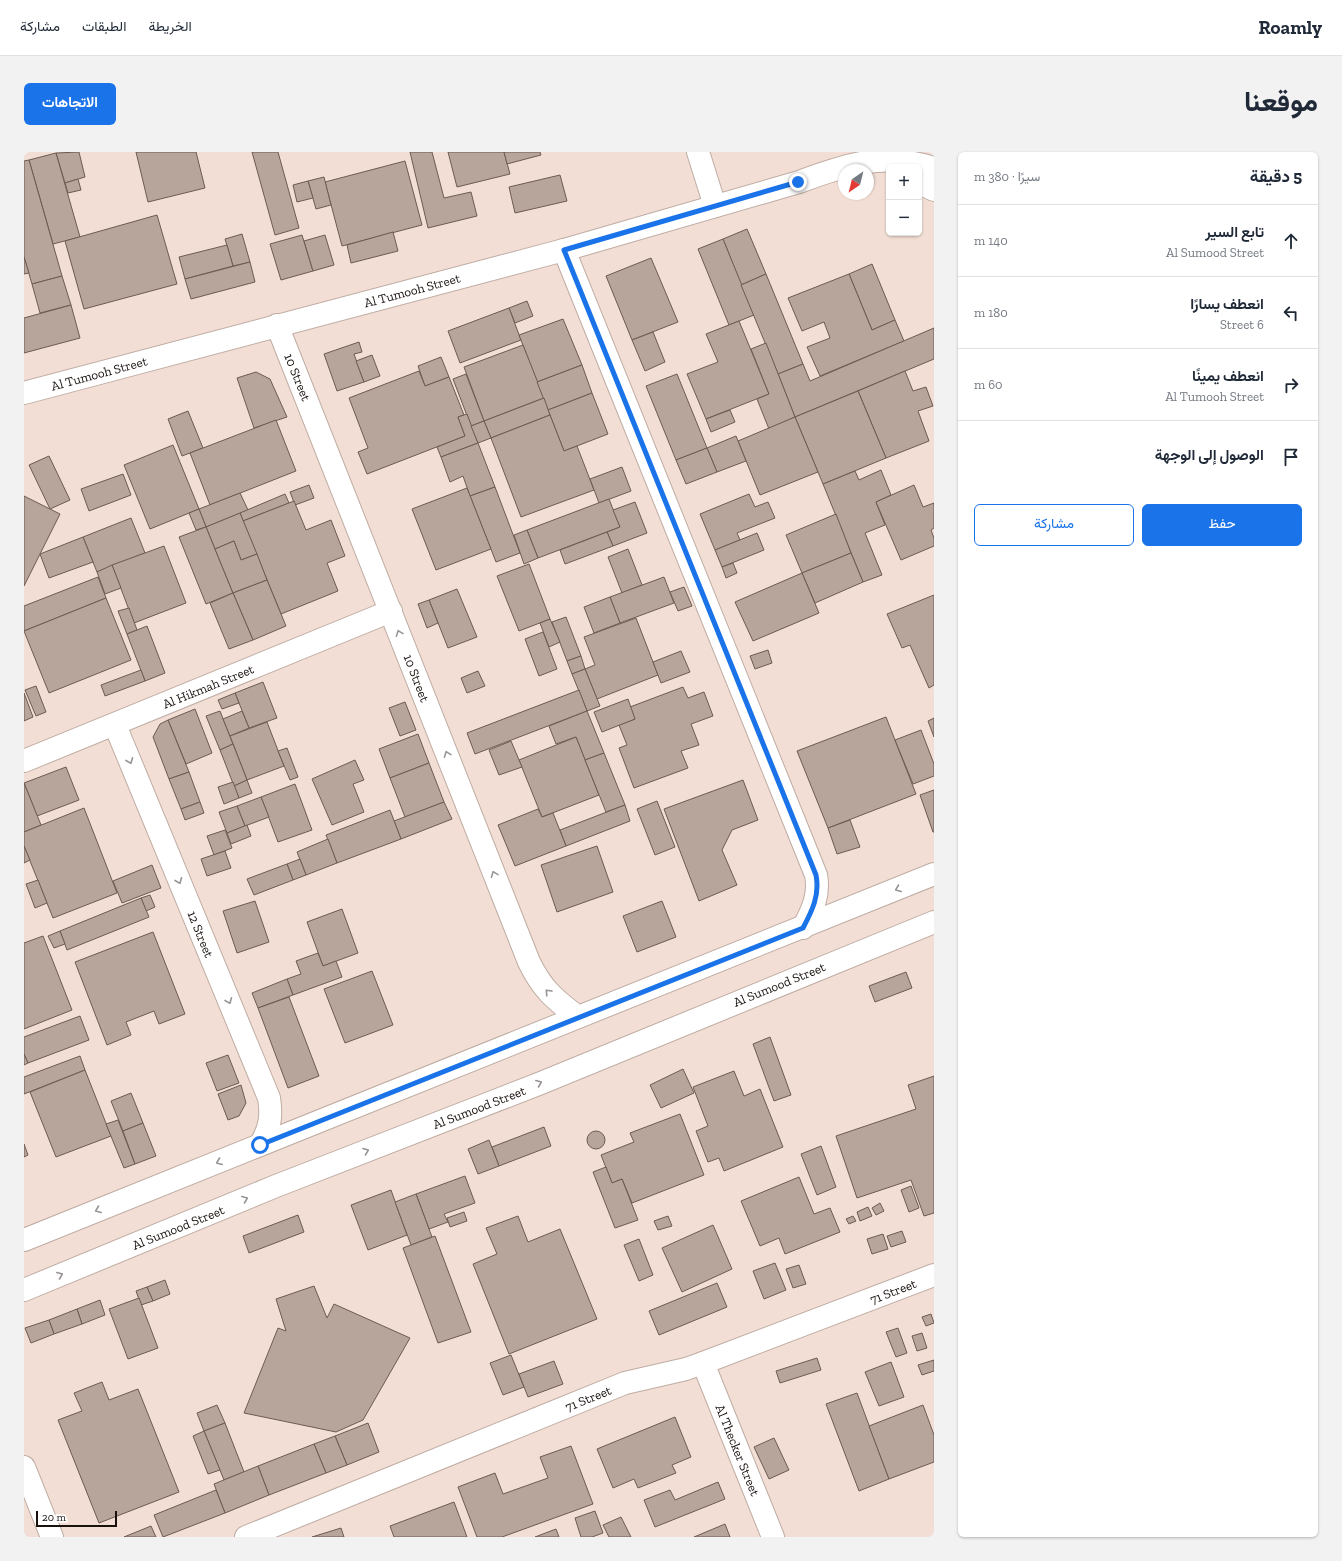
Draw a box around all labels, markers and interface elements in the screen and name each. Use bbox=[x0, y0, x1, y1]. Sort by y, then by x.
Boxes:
text: Roamly bbox=[1259, 16, 1322, 39]
text: مشاركة bbox=[20, 18, 60, 35]
text: الطبقات bbox=[82, 18, 126, 35]
text: الخريطة bbox=[148, 18, 192, 35]
button: الاتجاهات bbox=[24, 83, 116, 125]
text: موقعنا bbox=[1244, 85, 1318, 118]
north arrow bbox=[838, 164, 874, 200]
map controls bbox=[886, 164, 922, 236]
button: + bbox=[886, 164, 922, 200]
text: 5 دقيقة bbox=[1250, 166, 1302, 186]
text: سيرًا · 380 m bbox=[974, 169, 1040, 184]
route end bbox=[789, 173, 807, 191]
button: − bbox=[886, 200, 922, 236]
text: تابع السير bbox=[1205, 223, 1264, 241]
icon: ahead bbox=[1280, 230, 1302, 252]
text: 140 m bbox=[974, 233, 1008, 248]
text: Al Sumood Street bbox=[1166, 245, 1264, 260]
street label: Al Tumooh Street bbox=[362, 270, 462, 311]
text: انعطف يسارًا bbox=[1190, 295, 1264, 313]
icon: left bbox=[1280, 302, 1302, 324]
text: 180 m bbox=[974, 305, 1008, 320]
text: 6 Street bbox=[1220, 317, 1264, 332]
street label: 10 Street bbox=[281, 351, 314, 403]
street label: Al Tumooh Street bbox=[49, 353, 149, 394]
text: انعطف يمينًا bbox=[1192, 367, 1264, 385]
icon: right bbox=[1280, 374, 1302, 396]
text: 60 m bbox=[974, 377, 1003, 392]
text: Al Tumooh Street bbox=[1165, 389, 1264, 404]
text: الوصول إلى الوجهة bbox=[1155, 446, 1264, 464]
icon: arrive bbox=[1280, 446, 1302, 468]
button: مشاركة bbox=[974, 504, 1134, 546]
button: حفظ bbox=[1142, 504, 1302, 546]
one-way arrow bbox=[396, 629, 404, 636]
street label: 10 Street bbox=[401, 652, 433, 704]
street label: Al Hikmah Street bbox=[160, 661, 256, 712]
one-way arrow bbox=[443, 750, 451, 757]
one-way arrow bbox=[125, 756, 133, 764]
one-way arrow bbox=[491, 871, 499, 878]
one-way arrow bbox=[175, 877, 183, 884]
one-way arrow bbox=[894, 885, 901, 893]
street label: 12 Street bbox=[184, 909, 217, 960]
street label: Al Sumood Street bbox=[731, 959, 828, 1010]
one-way arrow bbox=[546, 989, 553, 997]
one-way arrow bbox=[224, 998, 232, 1005]
one-way arrow bbox=[534, 1080, 542, 1088]
street label: Al Sumood Street bbox=[431, 1083, 528, 1132]
route start bbox=[251, 1136, 269, 1154]
one-way arrow bbox=[362, 1148, 369, 1156]
one-way arrow bbox=[215, 1157, 222, 1165]
one-way arrow bbox=[242, 1196, 249, 1204]
street label: Al Sumood Street bbox=[130, 1202, 227, 1253]
one-way arrow bbox=[94, 1206, 101, 1214]
one-way arrow bbox=[57, 1272, 64, 1280]
street label: 71 Street bbox=[868, 1276, 919, 1307]
street label: 71 Street bbox=[563, 1382, 614, 1414]
street label: Al Thecker Street bbox=[712, 1402, 763, 1498]
scale bar bbox=[36, 1509, 117, 1528]
text: 20 m bbox=[42, 1511, 66, 1524]

